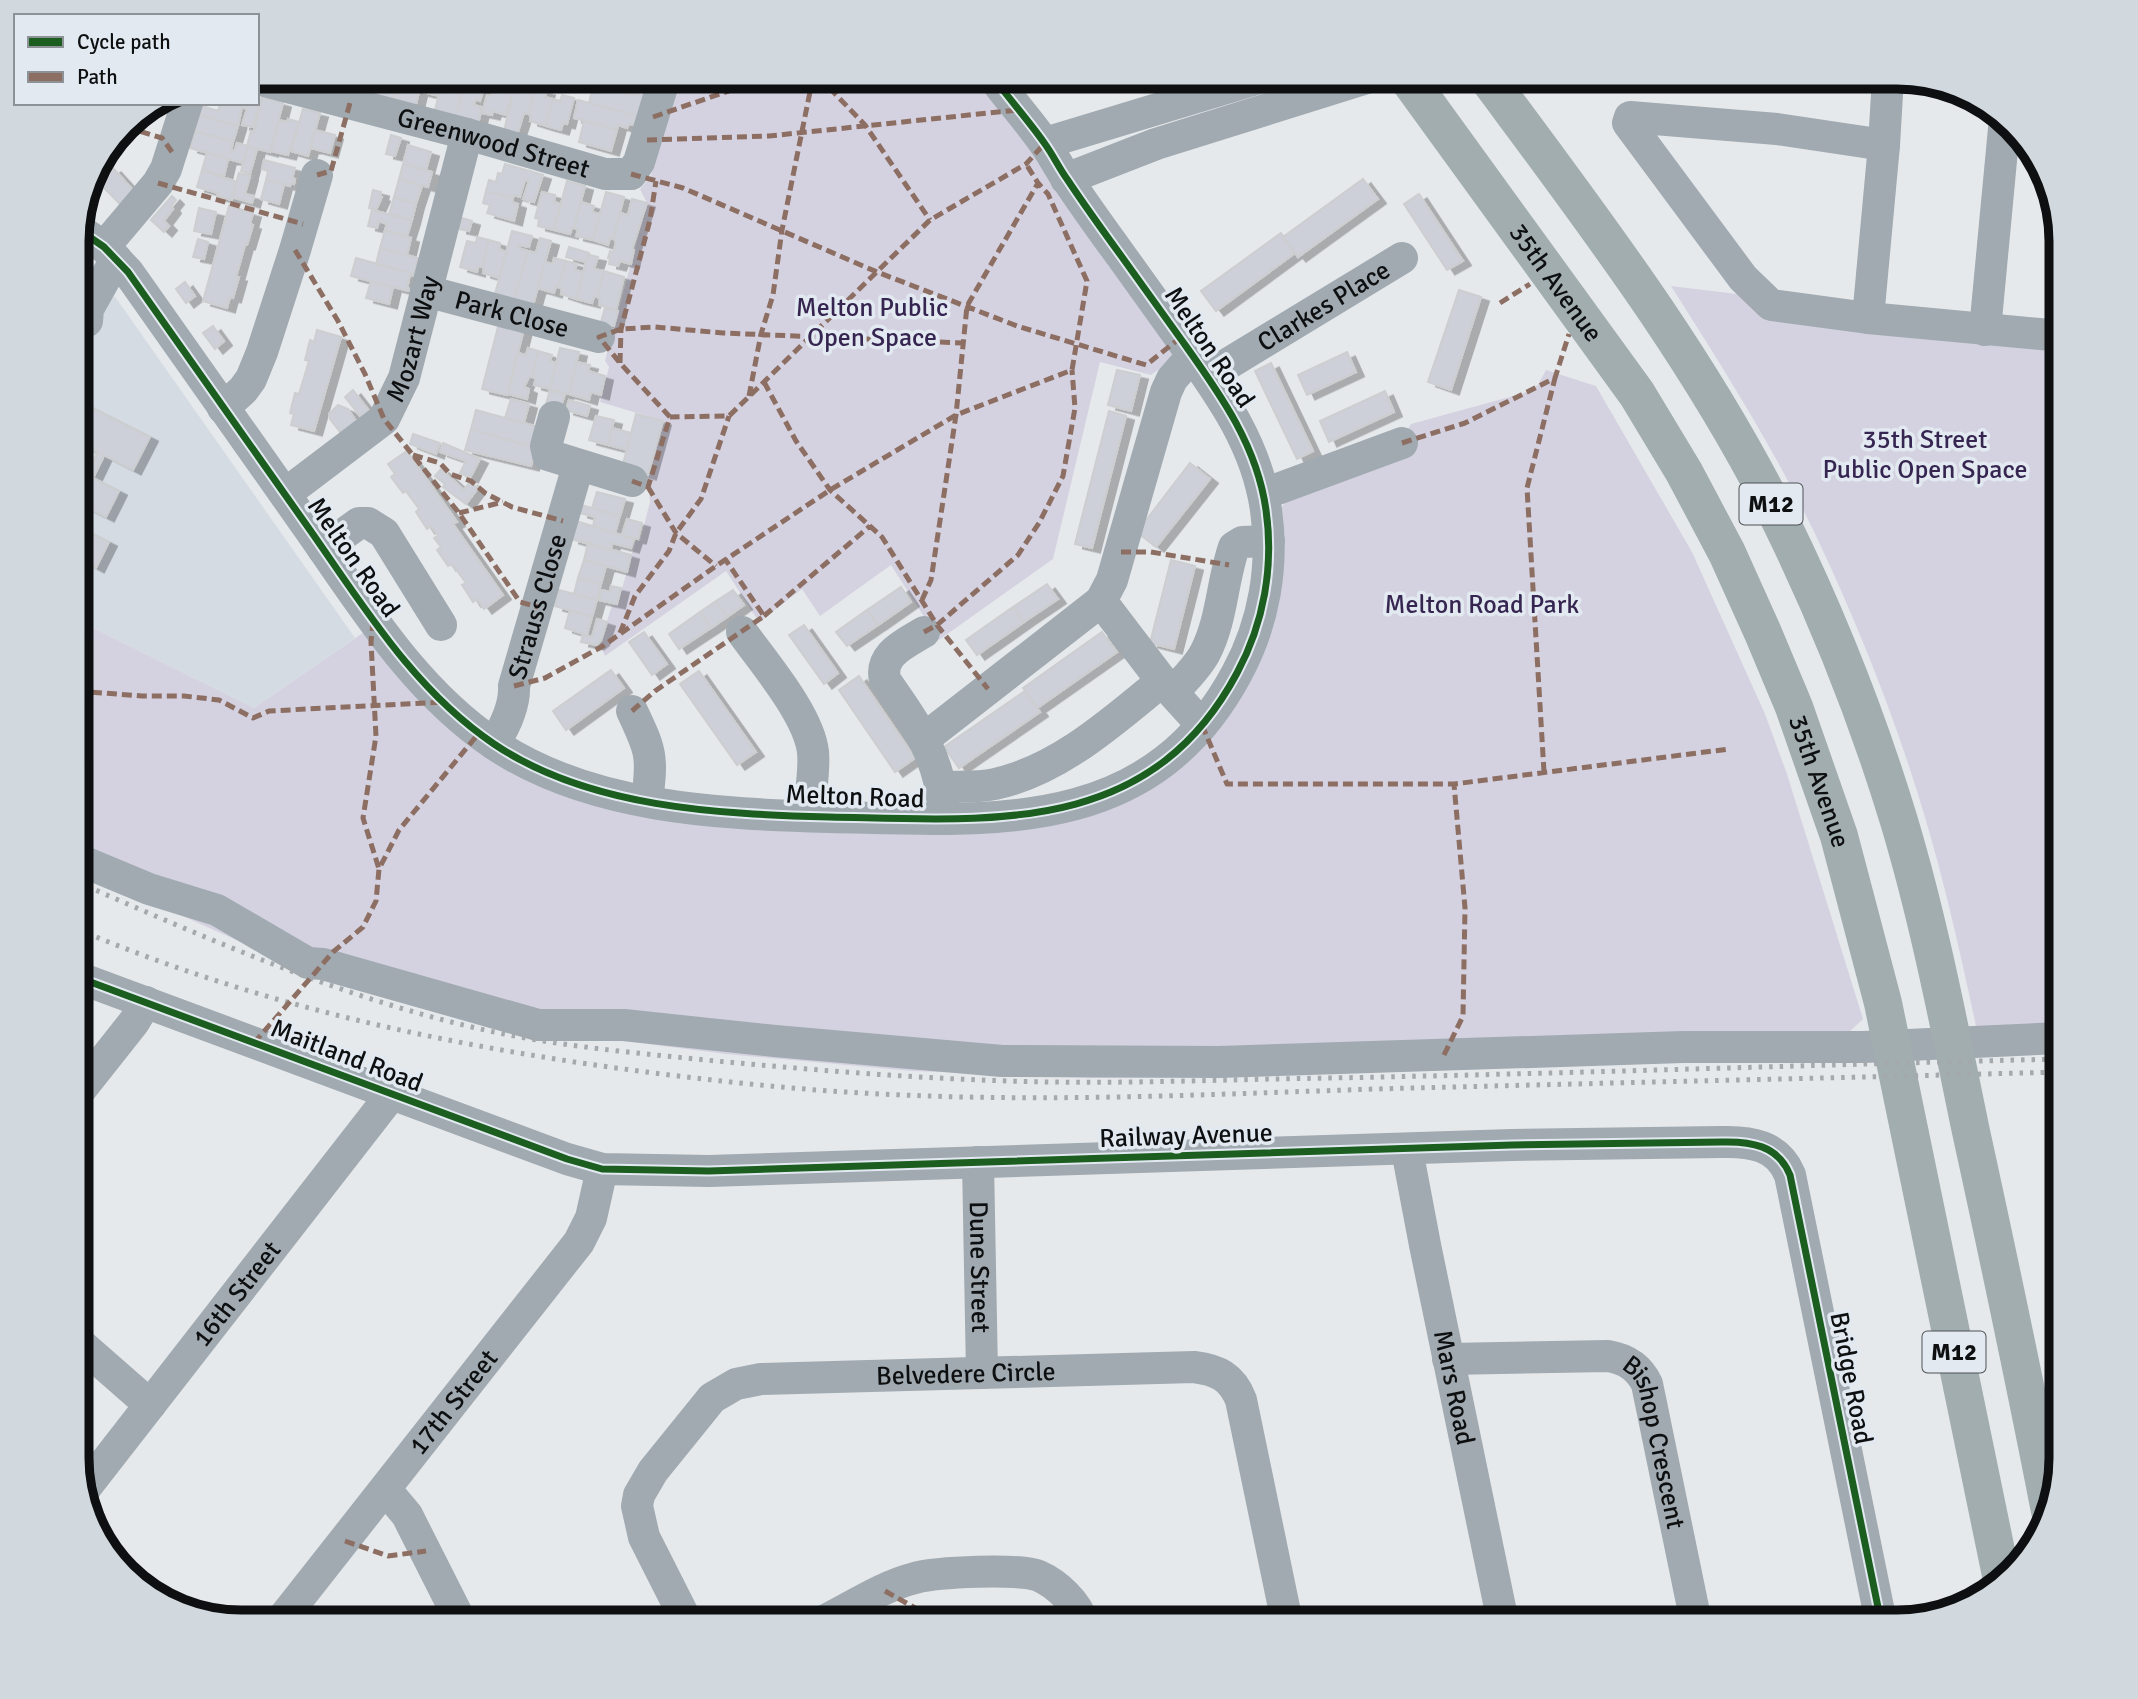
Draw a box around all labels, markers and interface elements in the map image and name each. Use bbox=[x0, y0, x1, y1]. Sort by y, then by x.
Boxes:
legend bbox=[14, 14, 259, 105]
text: Cycle path bbox=[77, 29, 171, 55]
text: Path bbox=[77, 64, 118, 90]
street label: Greenwood Street bbox=[394, 101, 593, 186]
street label: 35th Avenue bbox=[1502, 218, 1609, 349]
street label: Clarkes Place bbox=[1252, 254, 1396, 359]
street label: Mozart Way bbox=[380, 272, 447, 408]
street label: Melton Road bbox=[1157, 281, 1261, 414]
street label: Park Close bbox=[451, 284, 572, 345]
park label: Melton Public Open Space bbox=[796, 292, 948, 354]
park label: 35th Street Public Open Space bbox=[1822, 424, 2028, 486]
road number: M12 bbox=[1740, 484, 1802, 524]
street label: Melton Road bbox=[300, 491, 406, 624]
street label: Strauss Close bbox=[502, 530, 574, 683]
park label: Melton Road Park bbox=[1385, 589, 1579, 621]
street label: 35th Avenue bbox=[1781, 711, 1856, 851]
street label: Melton Road bbox=[785, 779, 925, 815]
street label: Maitland Road bbox=[266, 1012, 427, 1100]
street label: Railway Avenue bbox=[1099, 1117, 1273, 1155]
street label: Dune Street bbox=[962, 1201, 996, 1333]
street label: 16th Street bbox=[186, 1235, 288, 1353]
street label: Bridge Road bbox=[1822, 1309, 1880, 1447]
street label: Mars Road bbox=[1426, 1327, 1481, 1448]
road number: M12 bbox=[1923, 1332, 1986, 1372]
street label: 17th Street bbox=[403, 1344, 505, 1462]
street label: Bishop Crescent bbox=[1616, 1349, 1691, 1532]
street label: Belvedere Circle bbox=[876, 1356, 1056, 1393]

